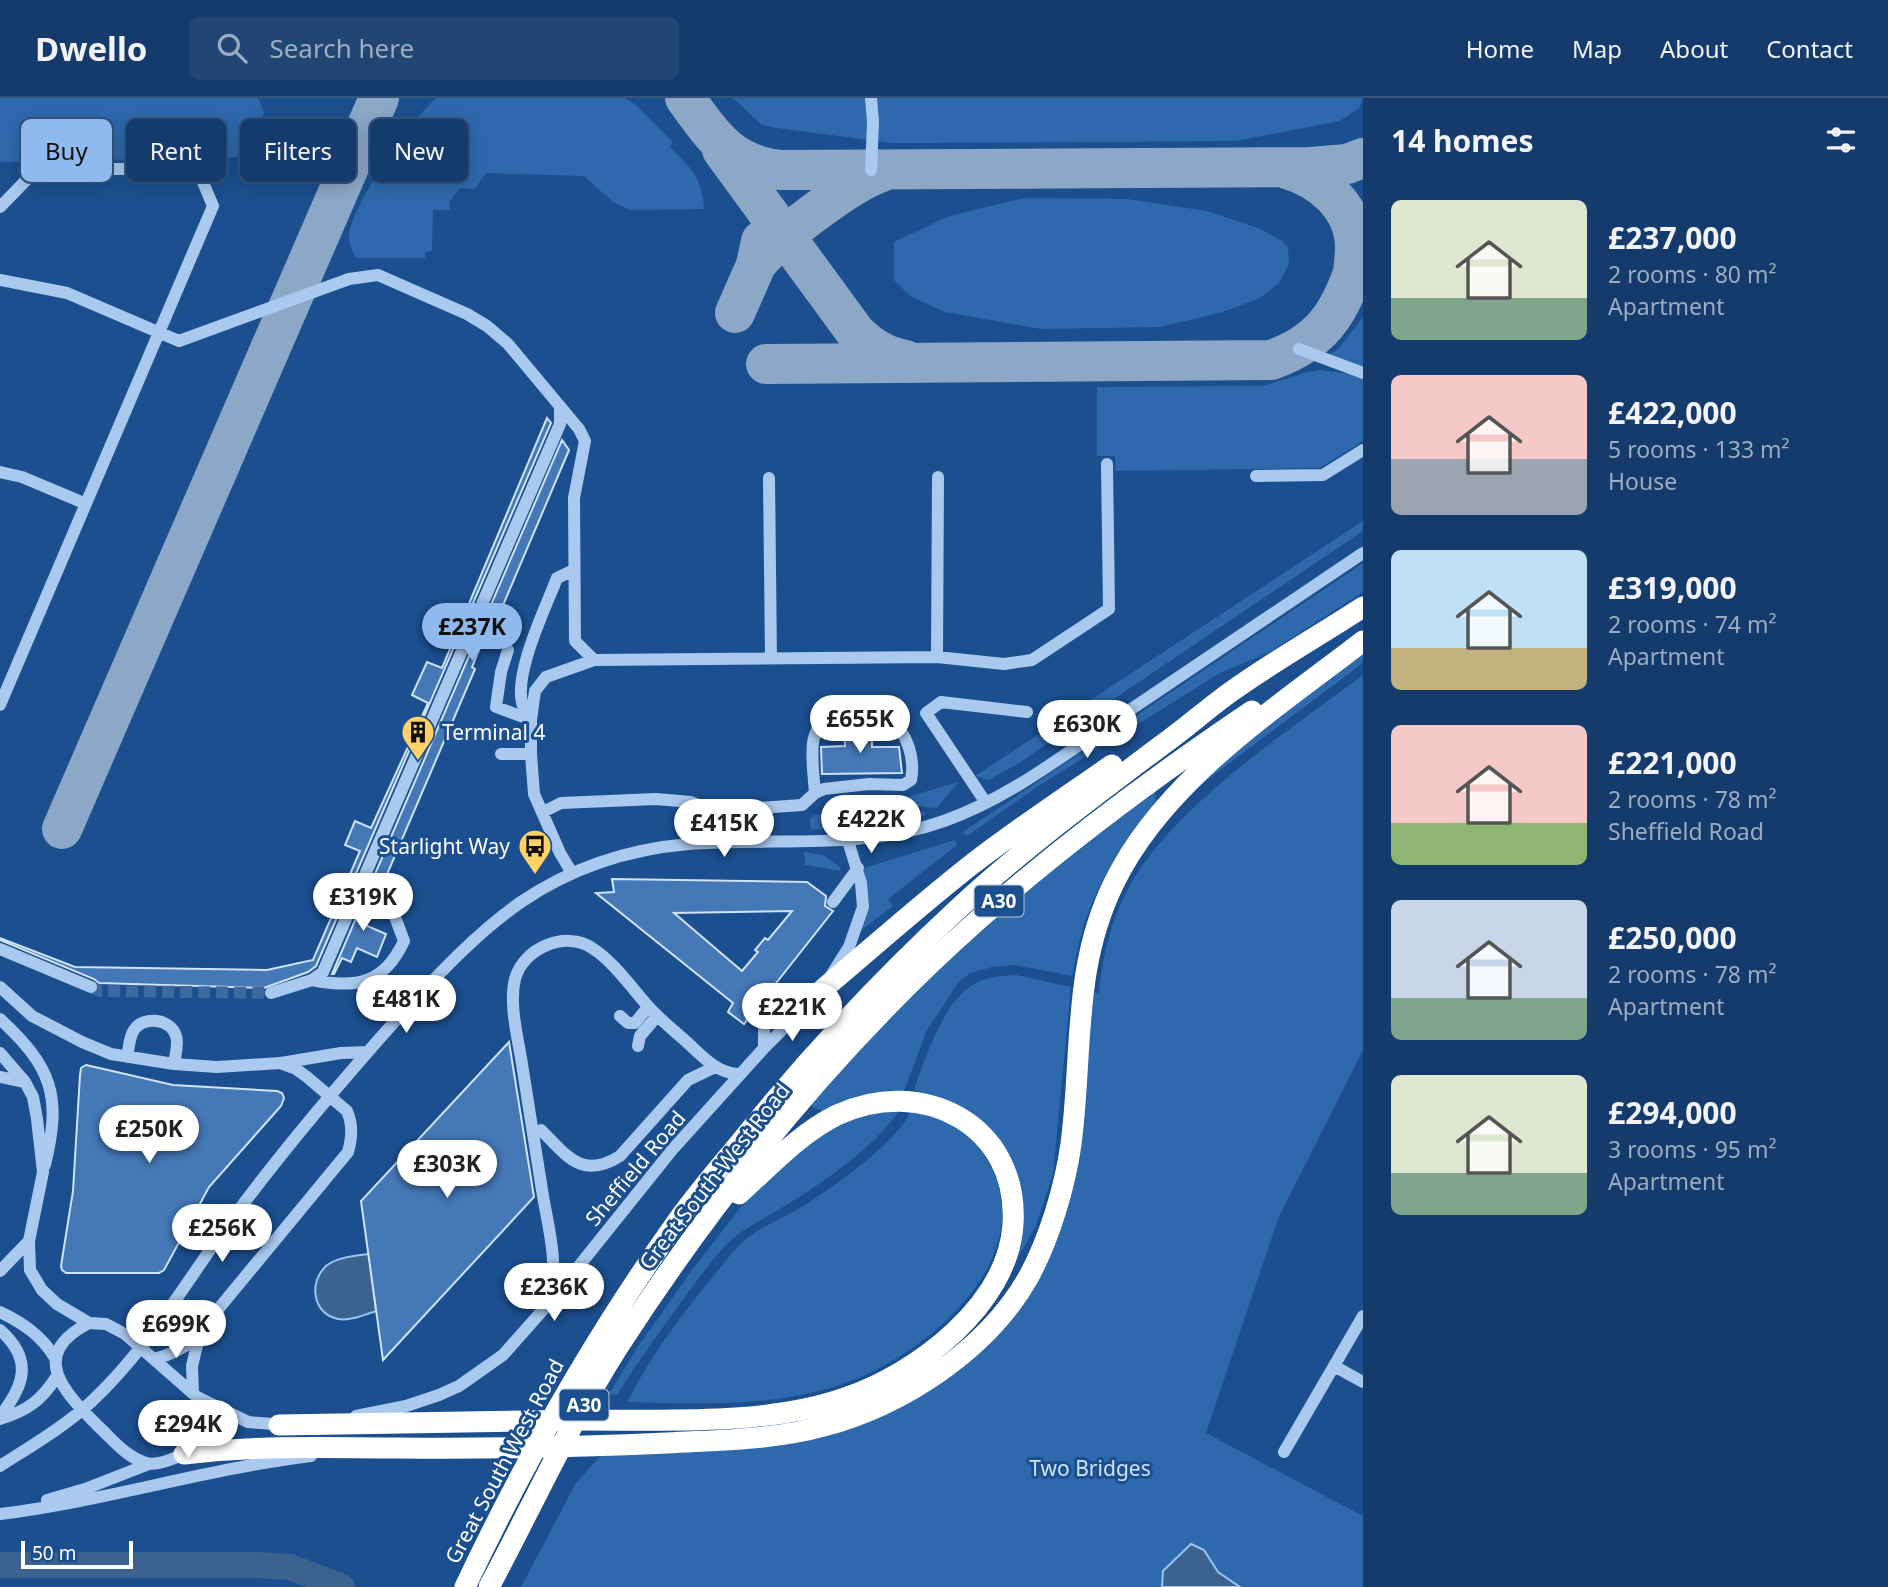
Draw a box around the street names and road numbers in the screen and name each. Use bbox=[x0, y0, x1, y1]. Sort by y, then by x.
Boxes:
road number: A30 bbox=[974, 886, 1024, 916]
street label: Great South-West Road bbox=[632, 1077, 796, 1275]
street label: Sheffield Road bbox=[579, 1104, 691, 1232]
street label: Great South West Road bbox=[438, 1354, 570, 1568]
road number: A30 bbox=[560, 1390, 608, 1420]

